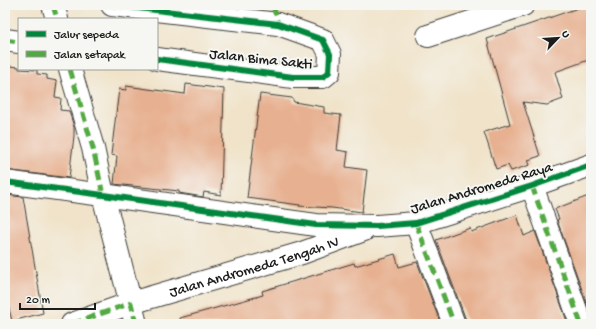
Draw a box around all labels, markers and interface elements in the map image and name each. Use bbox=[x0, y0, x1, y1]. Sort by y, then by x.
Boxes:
legend bbox=[18, 18, 158, 70]
north arrow bbox=[538, 18, 578, 58]
text: Jalur sepeda bbox=[54, 29, 119, 43]
text: U bbox=[558, 29, 572, 41]
street label: Jalan Bima Sakti bbox=[208, 46, 313, 74]
text: Jalan setapak bbox=[54, 49, 127, 63]
street label: Jalan Andromeda Raya bbox=[408, 159, 555, 219]
street label: Jalan Andromeda Tengah IV bbox=[167, 233, 342, 302]
scale bar bbox=[20, 285, 95, 311]
text: 20 m bbox=[26, 294, 51, 308]

